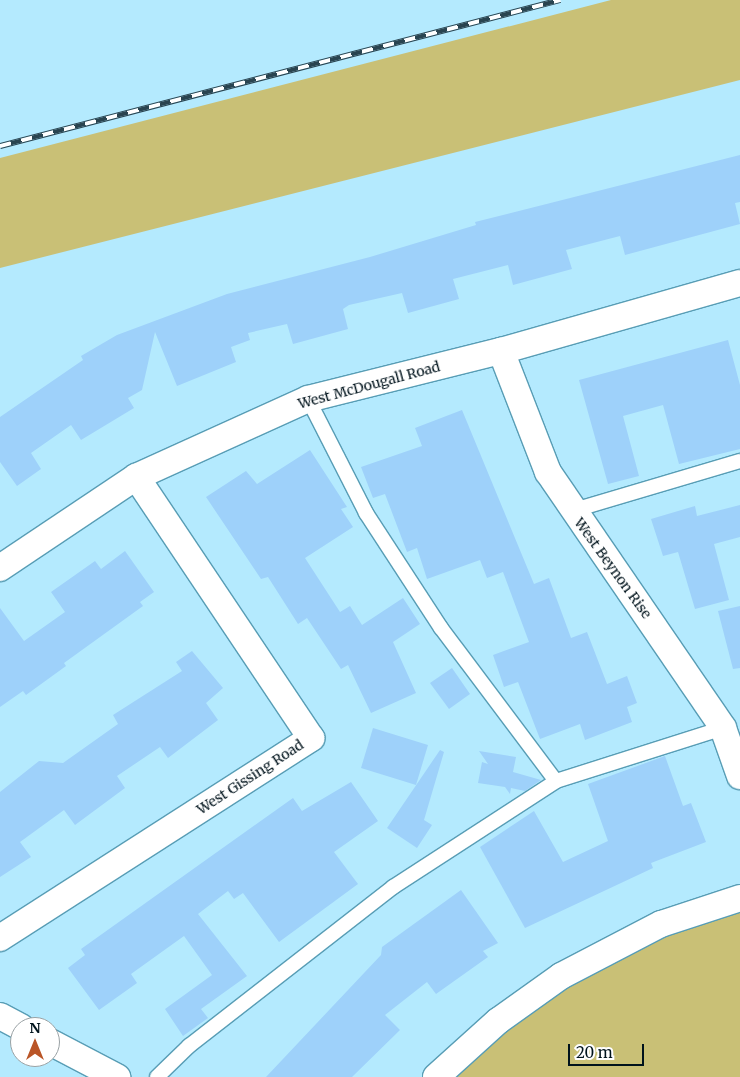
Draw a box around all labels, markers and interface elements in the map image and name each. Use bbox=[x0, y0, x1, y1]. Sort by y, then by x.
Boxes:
street label: West McDougall Road bbox=[296, 358, 442, 412]
street label: West Beynon Rise bbox=[571, 514, 655, 622]
street label: West Gissing Road bbox=[193, 736, 307, 818]
north arrow bbox=[10, 1017, 60, 1067]
text: N bbox=[29, 1019, 41, 1037]
scale bar bbox=[570, 1034, 646, 1066]
text: 20 m bbox=[576, 1043, 613, 1062]

